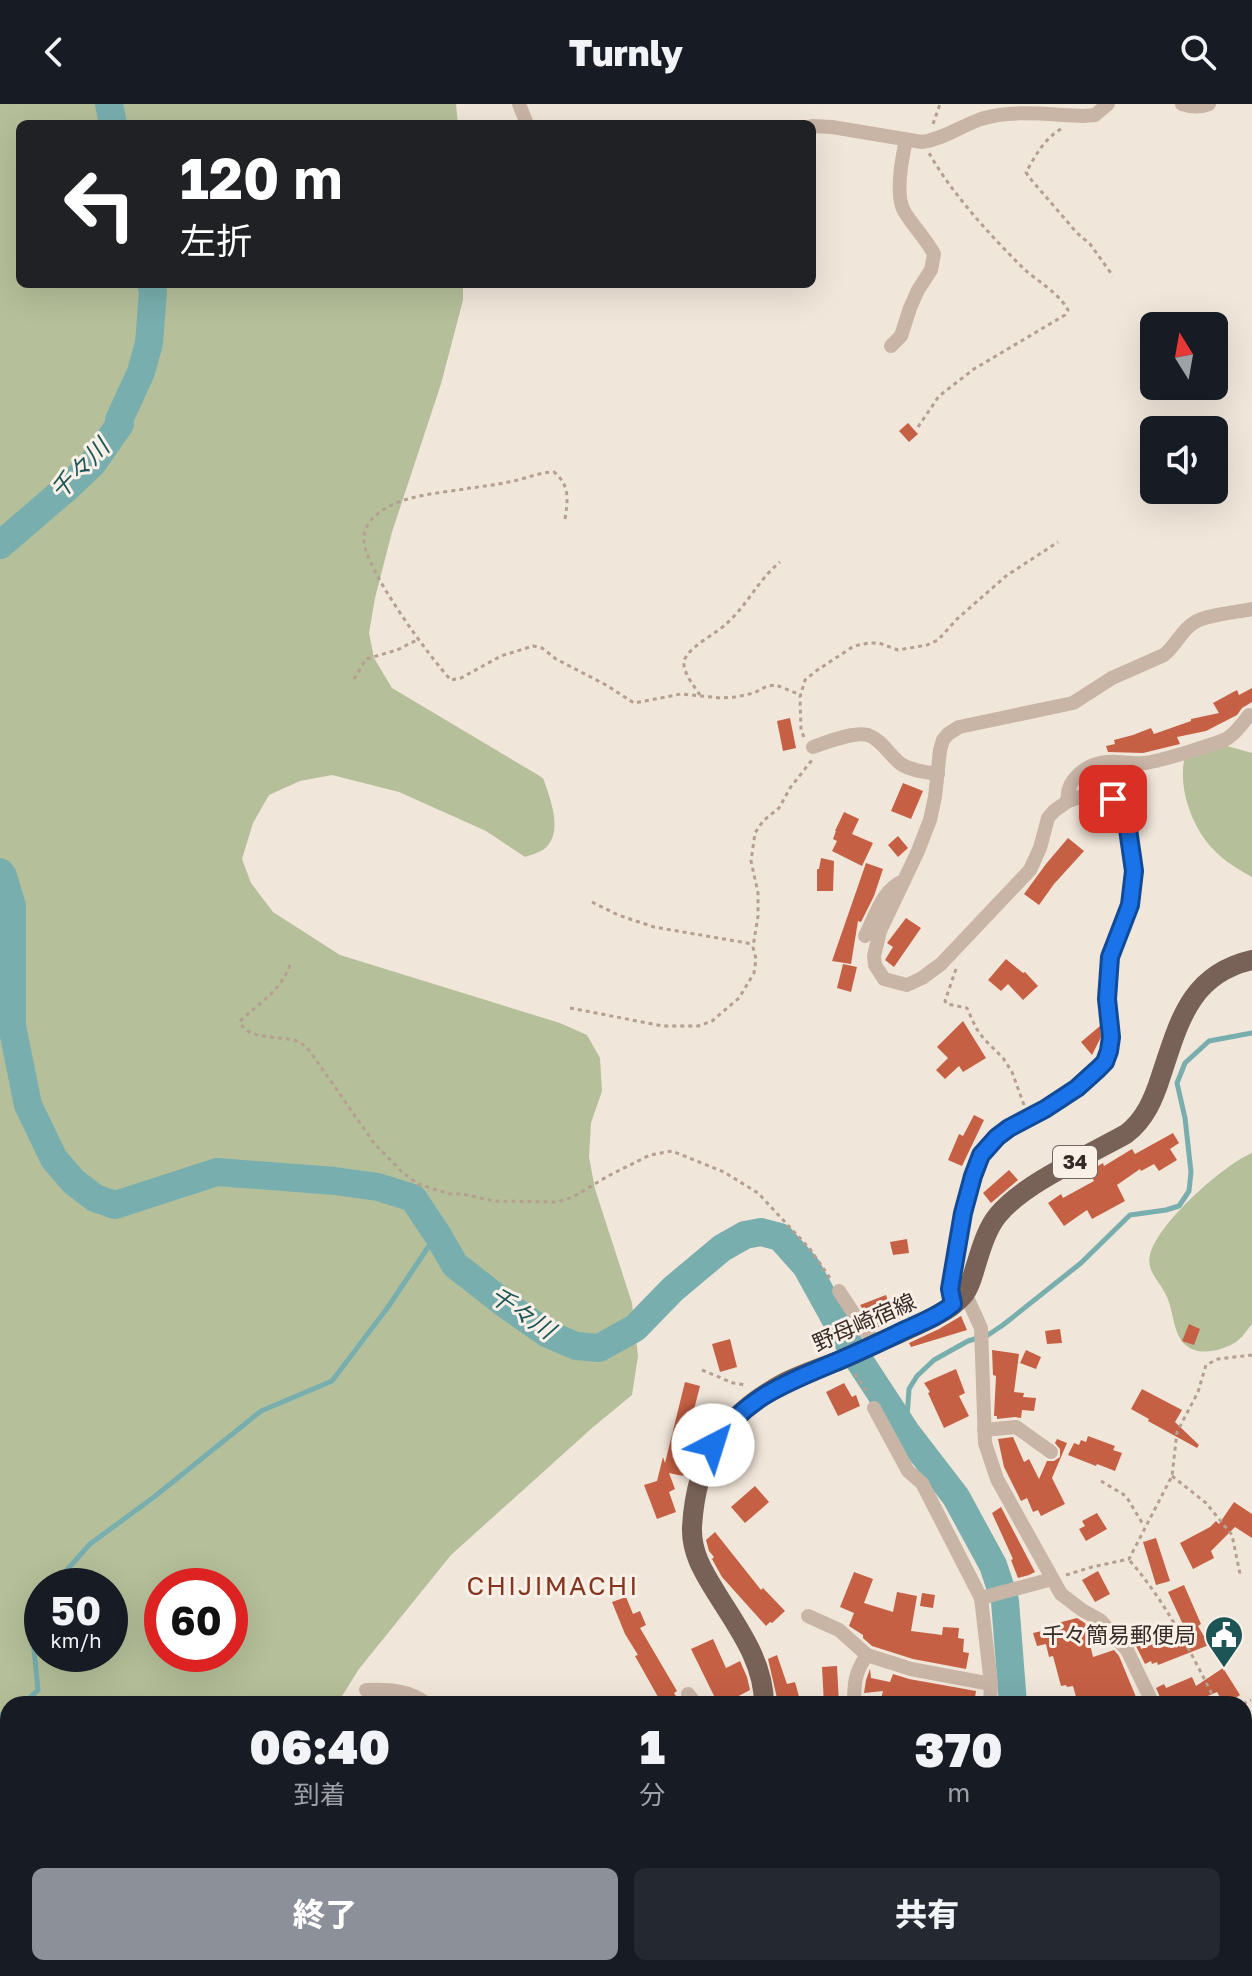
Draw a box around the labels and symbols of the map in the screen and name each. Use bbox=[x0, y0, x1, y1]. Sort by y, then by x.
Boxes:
north arrow bbox=[1140, 312, 1228, 400]
water label: 千々川 bbox=[43, 430, 116, 504]
pin bbox=[1079, 765, 1147, 833]
road number: 34 bbox=[1053, 1146, 1097, 1178]
water label: 千々川 bbox=[485, 1280, 563, 1346]
street label: 野母崎宿線 bbox=[808, 1287, 920, 1356]
position arrow bbox=[671, 1403, 755, 1487]
speed limit sign: 60 bbox=[144, 1568, 248, 1672]
district label: CHIJIMACHI bbox=[466, 1570, 640, 1601]
public building icon: 千々簡易郵便局 bbox=[1203, 1614, 1245, 1669]
place label: 千々簡易郵便局 bbox=[1042, 1621, 1196, 1648]

